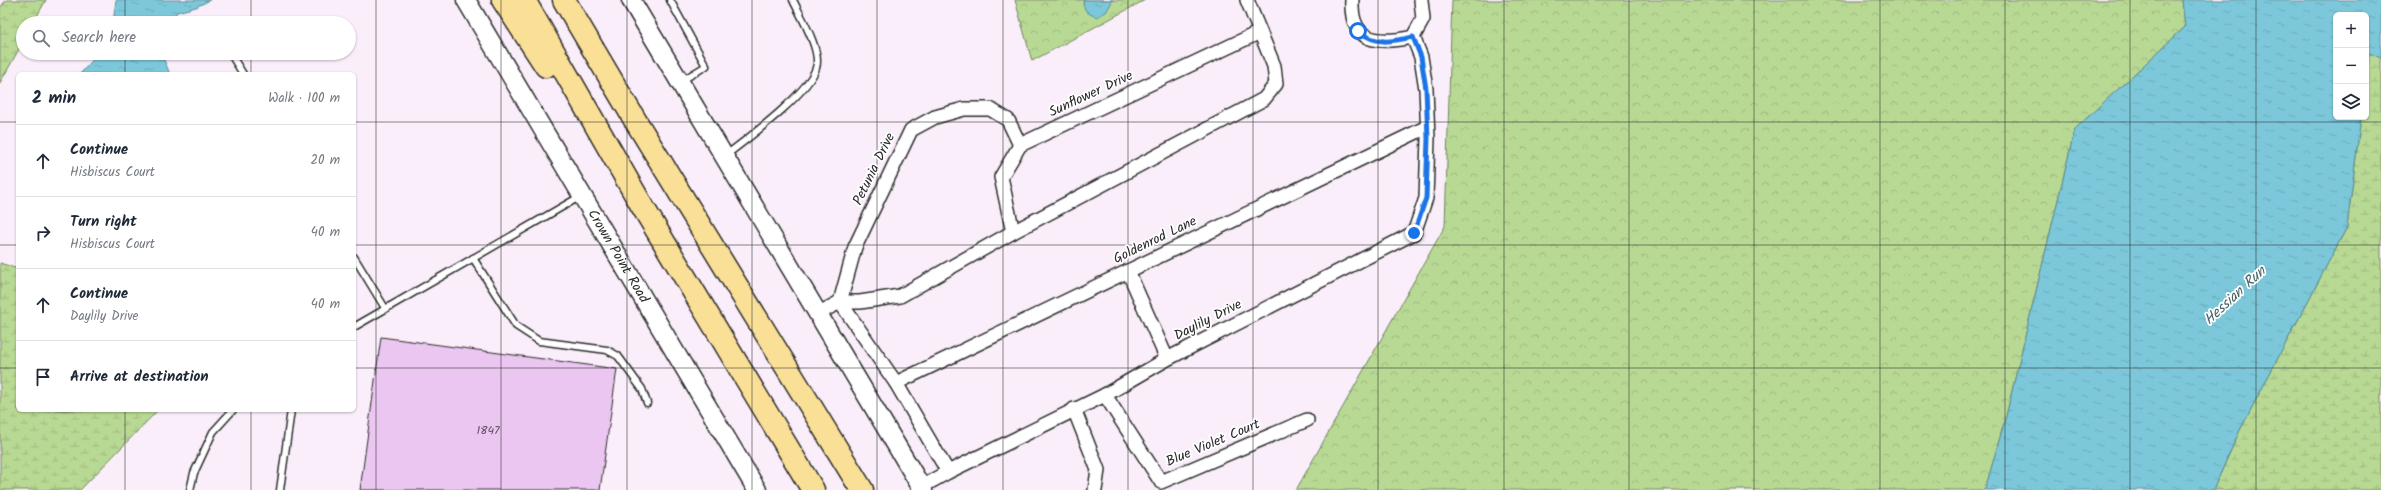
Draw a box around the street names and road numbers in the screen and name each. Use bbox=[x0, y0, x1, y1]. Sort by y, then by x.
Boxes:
street label: Sunflower Drive bbox=[1045, 65, 1137, 123]
street label: Petunia Drive bbox=[847, 128, 901, 209]
street label: Crown Point Road bbox=[582, 205, 655, 308]
street label: Goldenrod Lane bbox=[1109, 210, 1201, 270]
street label: Daylily Drive bbox=[1170, 293, 1246, 347]
street label: Blue Violet Court bbox=[1162, 413, 1264, 473]

